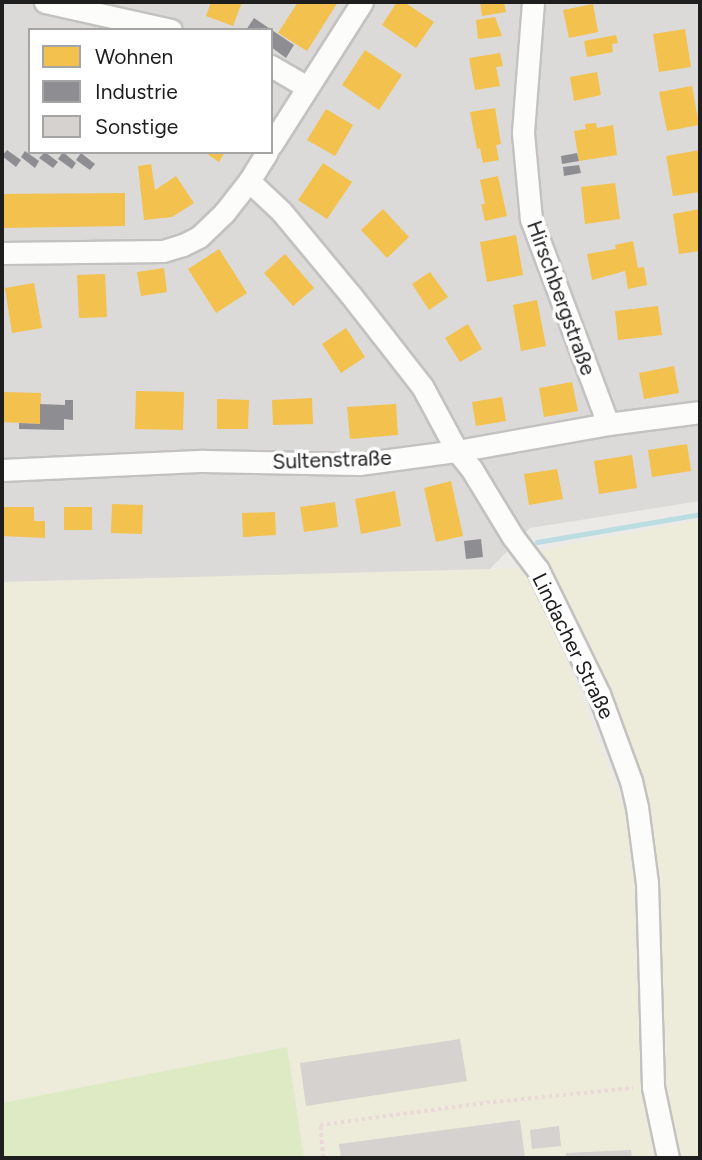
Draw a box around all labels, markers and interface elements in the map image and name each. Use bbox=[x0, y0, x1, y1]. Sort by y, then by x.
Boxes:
legend bbox=[28, 28, 273, 154]
text: Wohnen bbox=[95, 44, 173, 69]
text: Industrie bbox=[95, 79, 178, 104]
text: Sonstige bbox=[95, 114, 178, 139]
street label: Hirschbergstraße bbox=[521, 217, 601, 379]
street label: Sultenstraße bbox=[272, 445, 392, 475]
street label: Lindacher Straße bbox=[527, 569, 619, 723]

